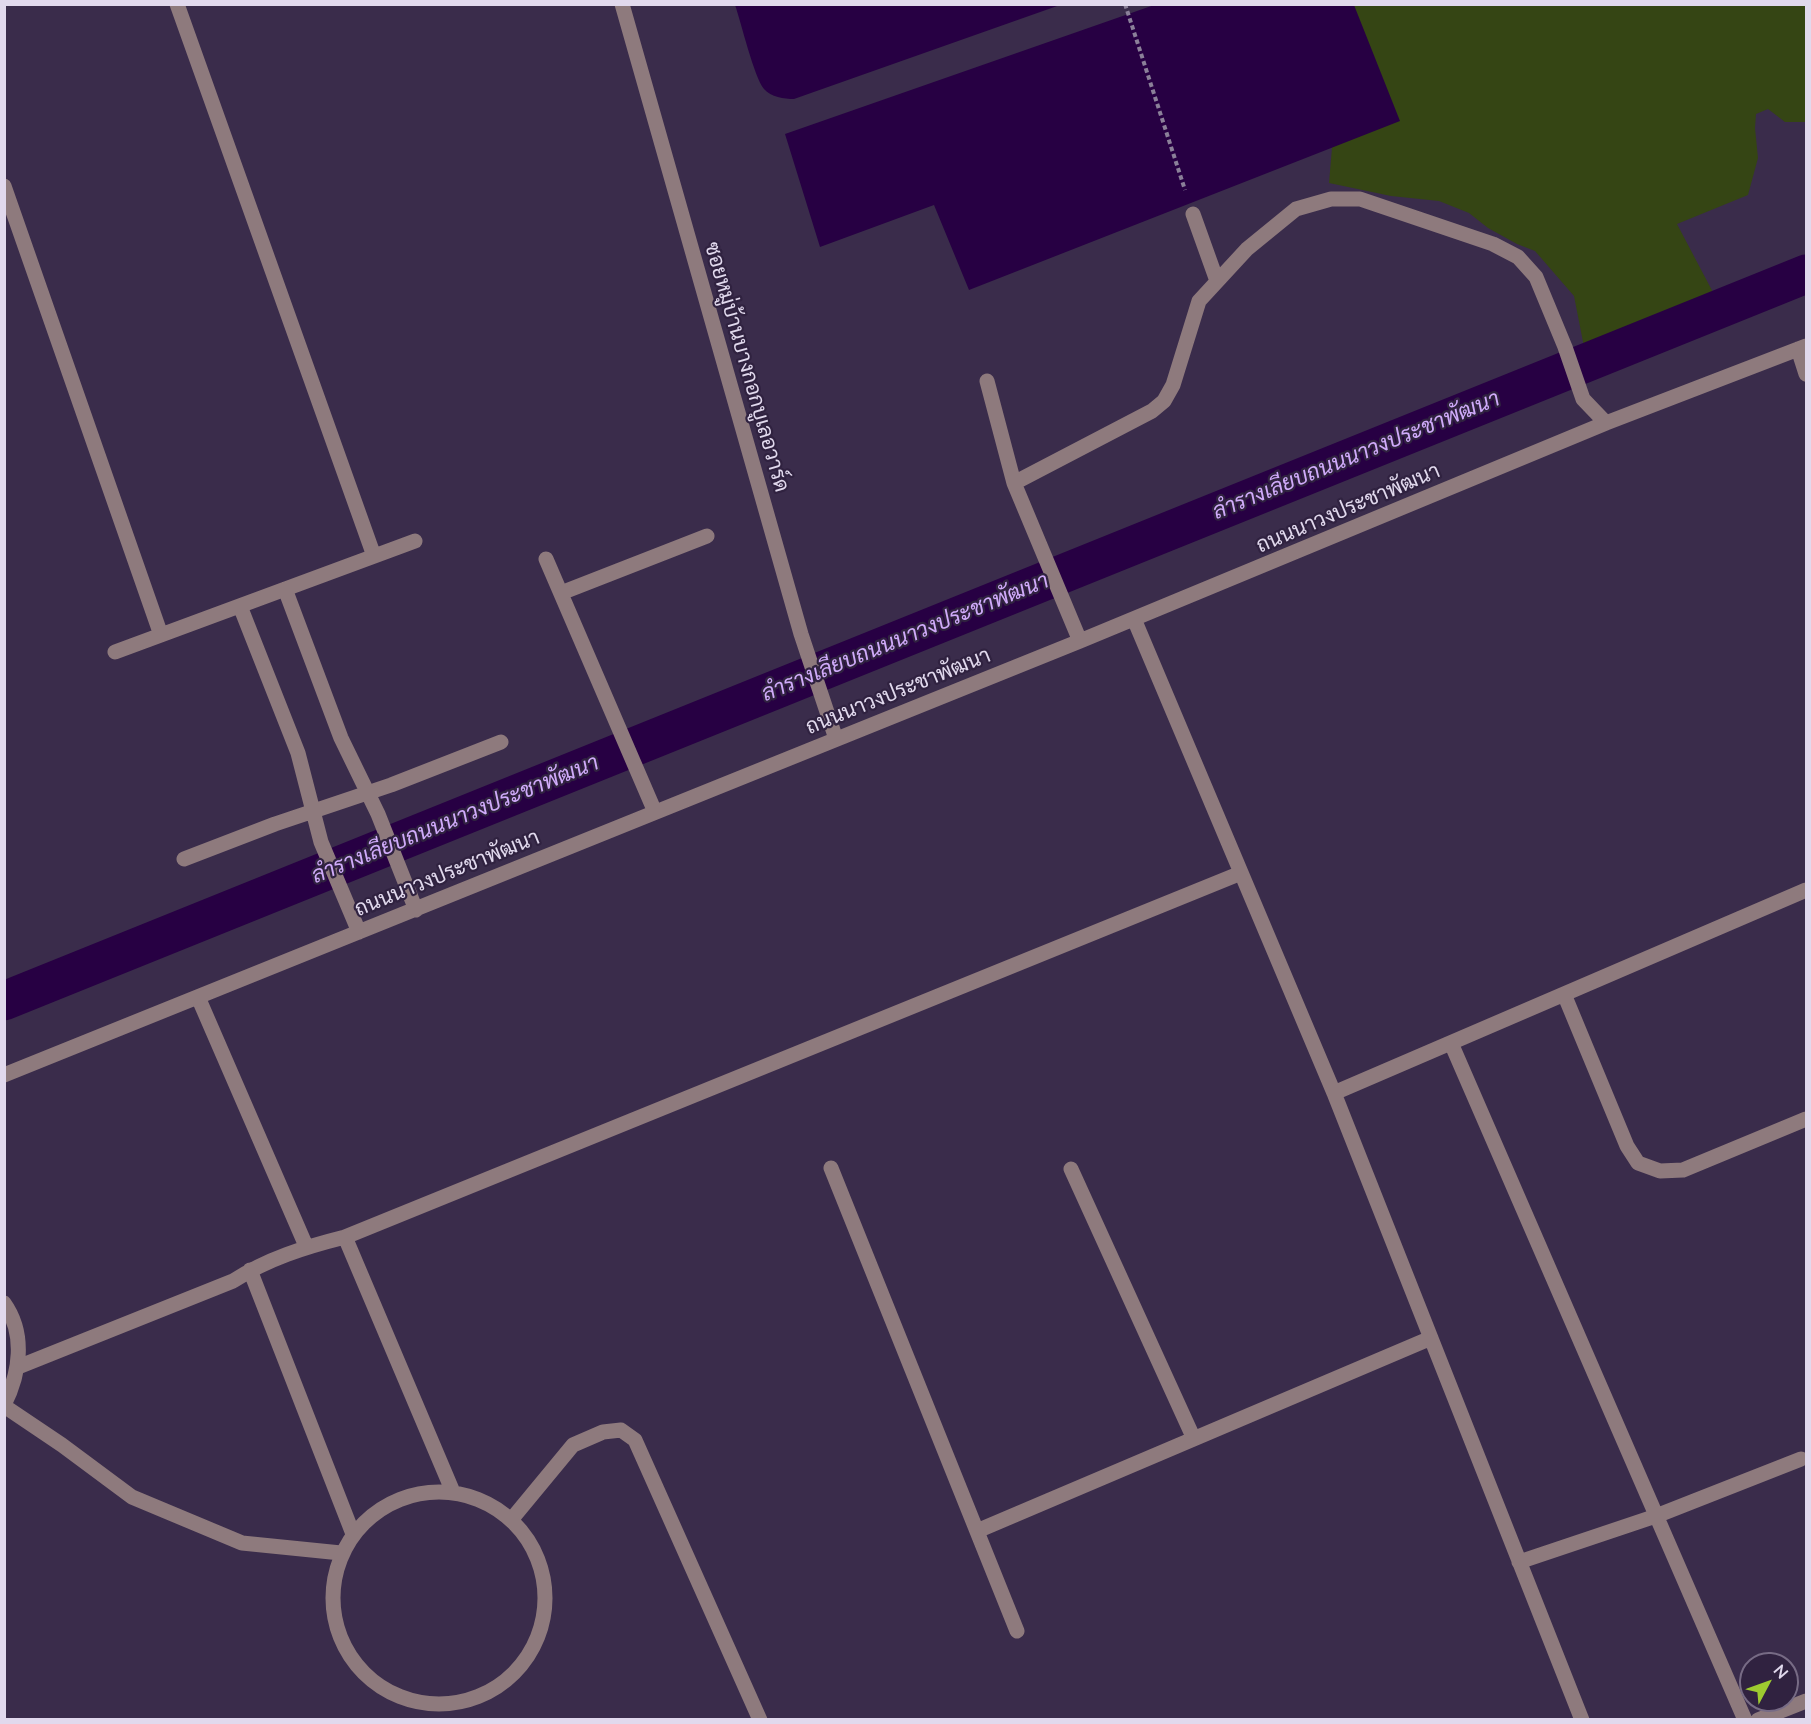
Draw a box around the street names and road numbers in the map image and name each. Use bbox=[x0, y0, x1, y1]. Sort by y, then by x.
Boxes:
street label: ซอยหมู่บ้านบางกอกบูเลอวาร์ด bbox=[699, 239, 795, 495]
street label: ถนนนาวงประชาพัฒนา bbox=[1252, 458, 1444, 558]
street label: ถนนนาวงประชาพัฒนา bbox=[802, 642, 994, 740]
street label: ถนนนาวงประชาพัฒนา bbox=[351, 824, 543, 922]

